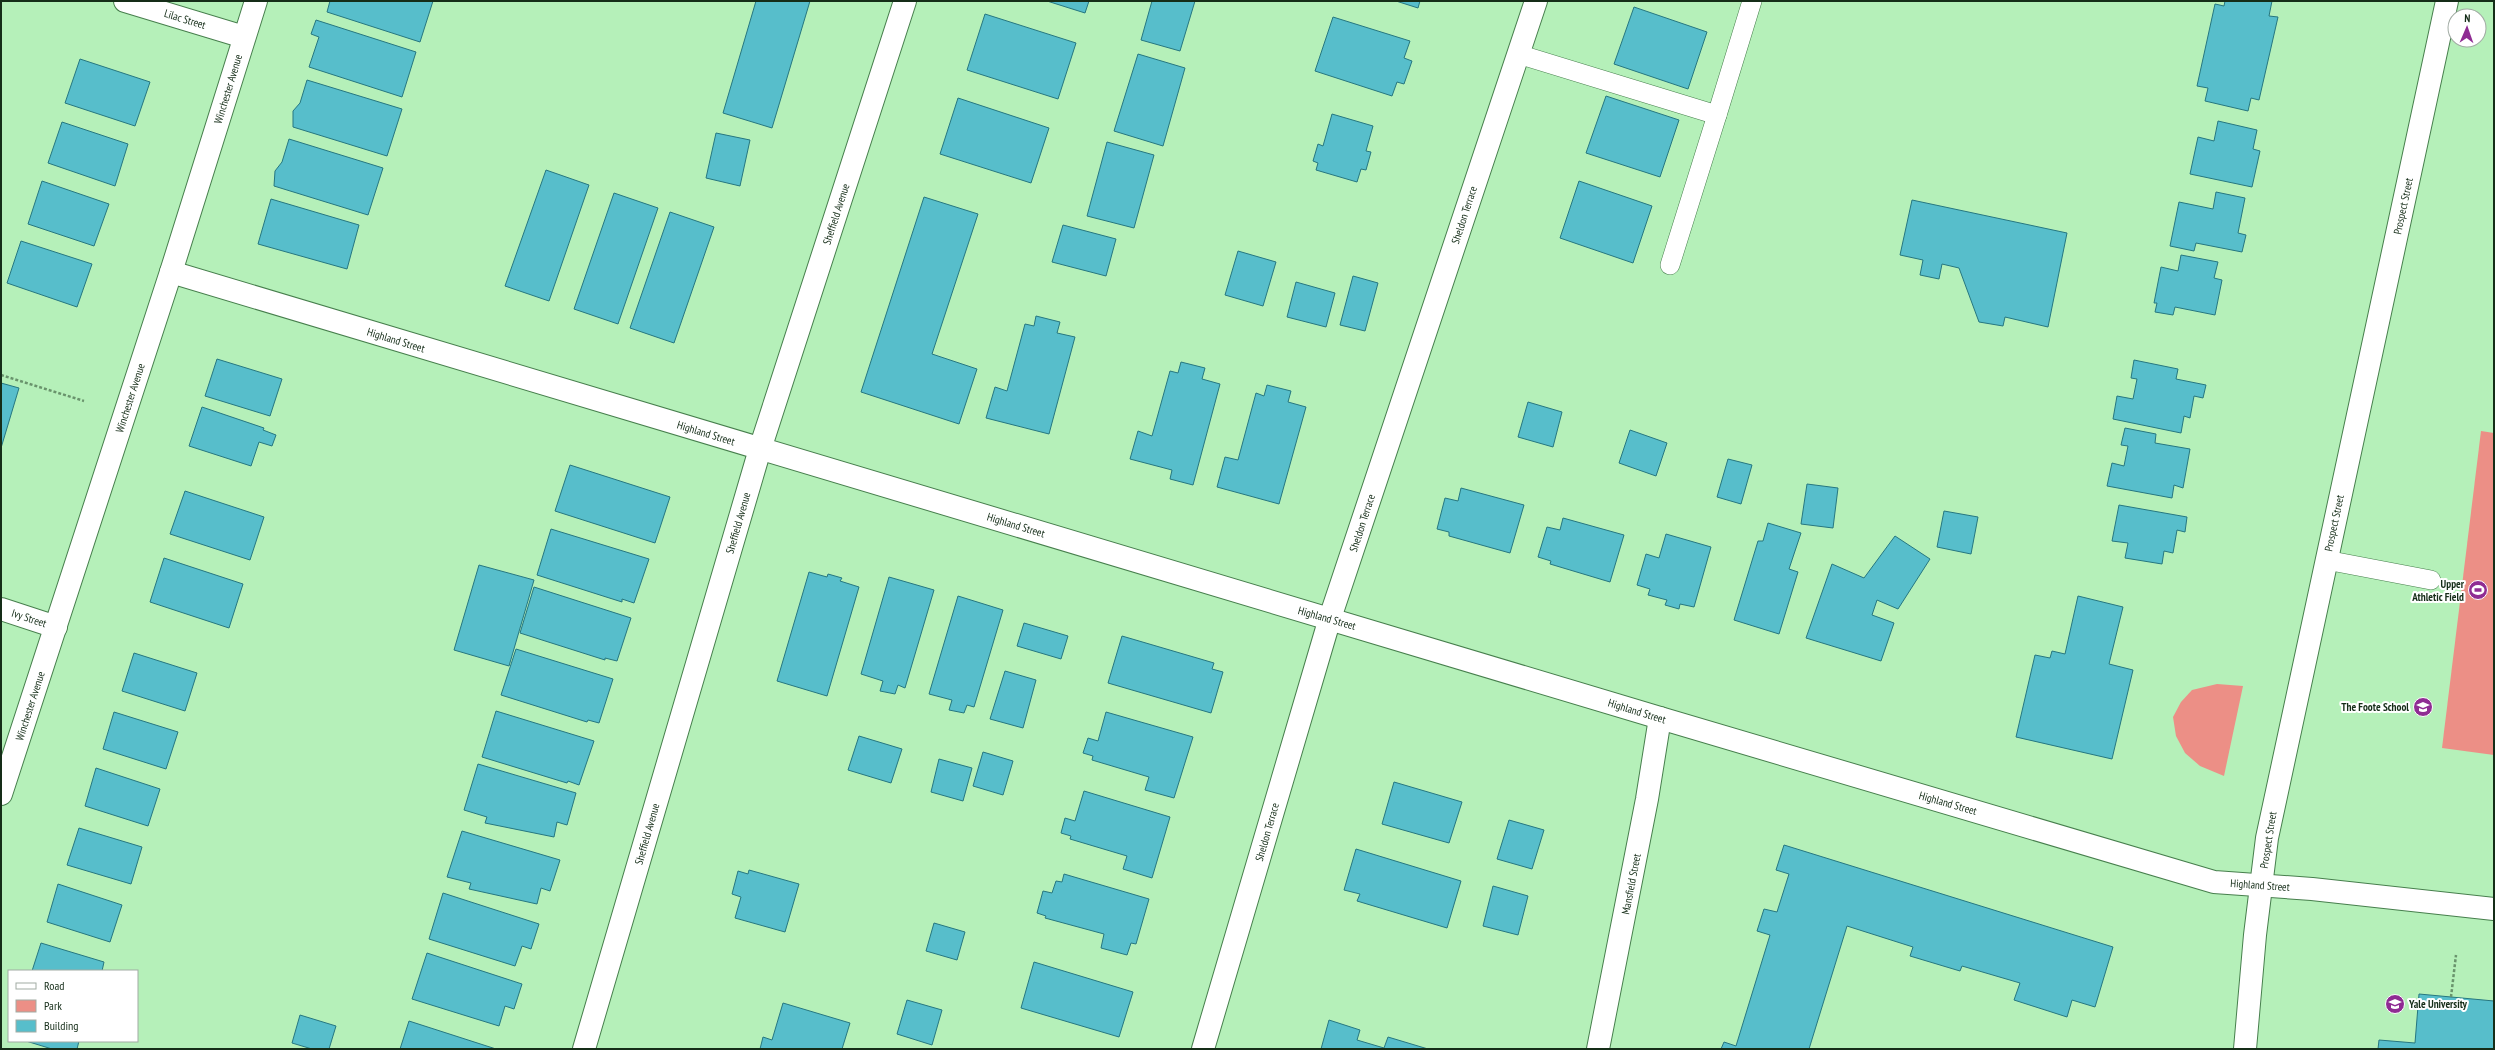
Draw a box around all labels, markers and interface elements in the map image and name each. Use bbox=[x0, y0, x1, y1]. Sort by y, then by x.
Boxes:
street label: Lilac Street bbox=[163, 6, 207, 32]
north arrow bbox=[2447, 8, 2487, 48]
text: N bbox=[2464, 11, 2471, 25]
street label: Winchester Avenue bbox=[211, 52, 245, 125]
street label: Prospect Street bbox=[2390, 176, 2416, 236]
street label: Sheffield Avenue bbox=[820, 181, 853, 246]
street label: Sheldon Terrace bbox=[1448, 184, 1480, 246]
street label: Highland Street bbox=[365, 325, 427, 355]
street label: Winchester Avenue bbox=[112, 361, 148, 434]
street label: Highland Street bbox=[675, 418, 737, 448]
street label: Sheffield Avenue bbox=[723, 490, 754, 555]
street label: Sheldon Terrace bbox=[1346, 492, 1378, 554]
street label: Prospect Street bbox=[2321, 493, 2347, 553]
street label: Highland Street bbox=[985, 510, 1047, 540]
place label: Upper Athletic Field bbox=[2411, 577, 2465, 604]
sports icon: Upper Athletic Field bbox=[2467, 579, 2489, 601]
street label: Highland Street bbox=[1296, 603, 1358, 633]
street label: Ivy Street bbox=[10, 606, 48, 630]
street label: Winchester Avenue bbox=[12, 669, 48, 742]
street label: Highland Street bbox=[1606, 696, 1668, 726]
school or university icon: The Foote School bbox=[2412, 696, 2434, 718]
place label: The Foote School bbox=[2341, 700, 2409, 714]
street label: Highland Street bbox=[1917, 788, 1979, 818]
street label: Sheffield Avenue bbox=[632, 801, 663, 866]
street label: Sheldon Terrace bbox=[1252, 801, 1282, 863]
street label: Prospect Street bbox=[2257, 811, 2279, 869]
street label: Mansfield Street bbox=[1618, 852, 1644, 916]
street label: Highland Street bbox=[2230, 876, 2290, 894]
legend bbox=[8, 970, 138, 1042]
text: Road bbox=[44, 978, 64, 993]
school or university icon: Yale University bbox=[2384, 993, 2406, 1015]
place label: Yale University bbox=[2408, 997, 2468, 1011]
text: Park bbox=[44, 998, 62, 1013]
text: Building bbox=[44, 1018, 79, 1033]

